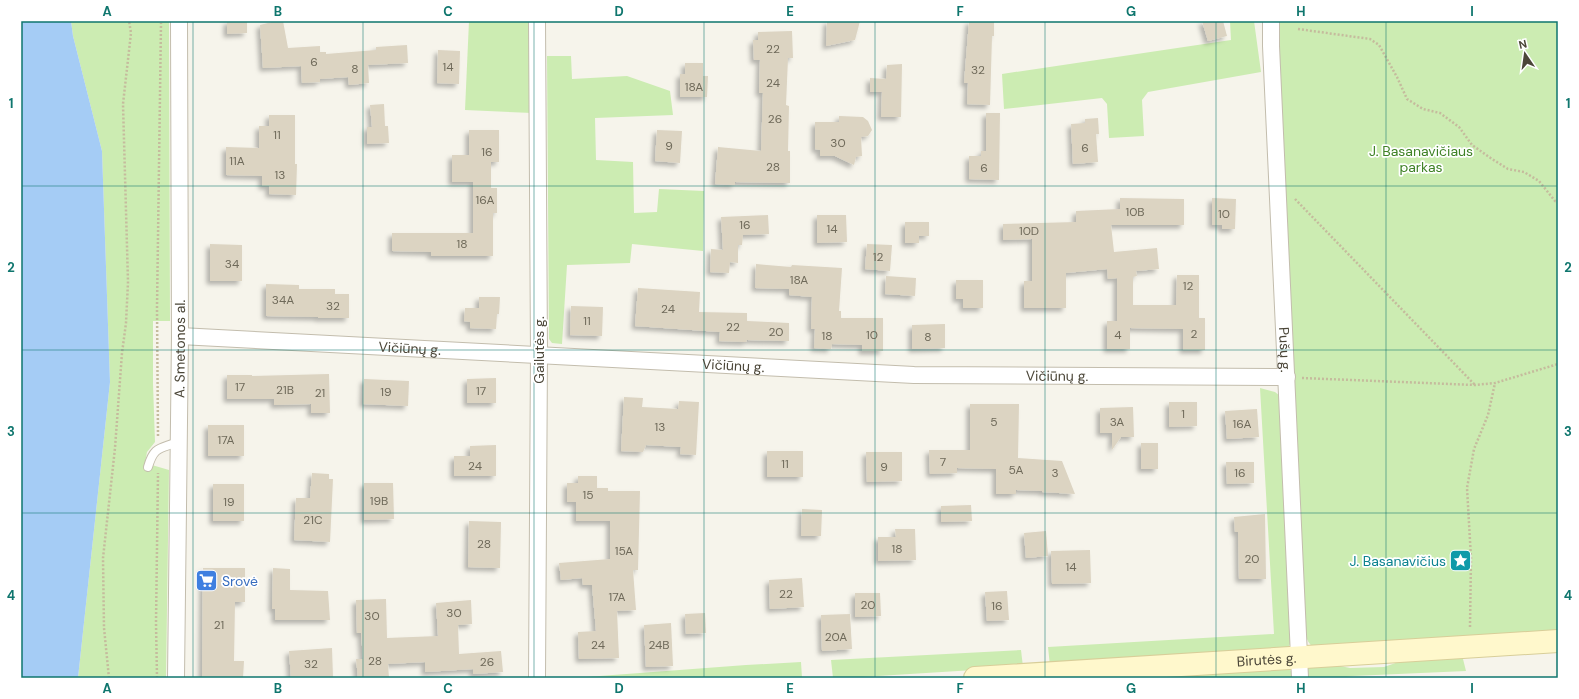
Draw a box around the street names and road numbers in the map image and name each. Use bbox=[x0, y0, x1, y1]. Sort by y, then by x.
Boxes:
street label: A. Smetonos al. bbox=[170, 300, 189, 398]
street label: Gailutės g. bbox=[530, 316, 548, 384]
street label: Pušų g. bbox=[1275, 327, 1295, 373]
street label: Vičiūnų g. bbox=[378, 338, 442, 359]
street label: Vičiūnų g. bbox=[701, 355, 765, 376]
street label: Vičiūnų g. bbox=[1026, 367, 1089, 385]
street label: Birutės g. bbox=[1236, 649, 1297, 670]

